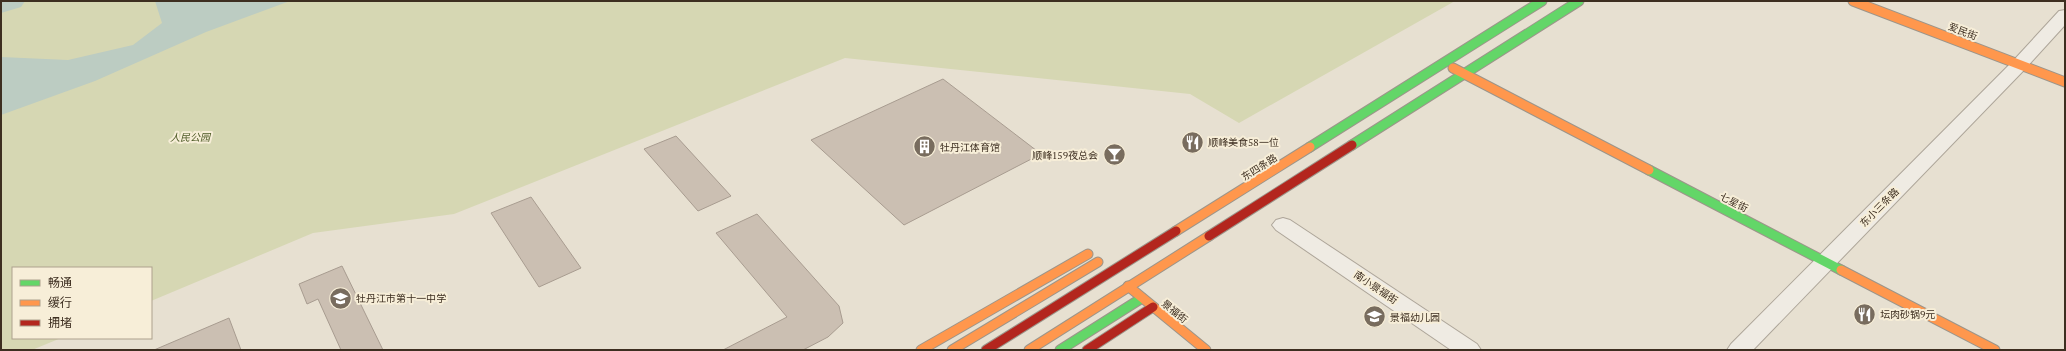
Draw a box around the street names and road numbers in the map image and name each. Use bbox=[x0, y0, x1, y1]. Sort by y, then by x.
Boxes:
street label: 爱民街 bbox=[1946, 20, 1979, 43]
street label: 东四条路 bbox=[1239, 151, 1280, 184]
street label: 东小三条路 bbox=[1857, 185, 1902, 230]
street label: 七星街 bbox=[1717, 190, 1750, 215]
street label: 南小景福街 bbox=[1351, 268, 1400, 307]
street label: 景福街 bbox=[1159, 297, 1190, 326]

